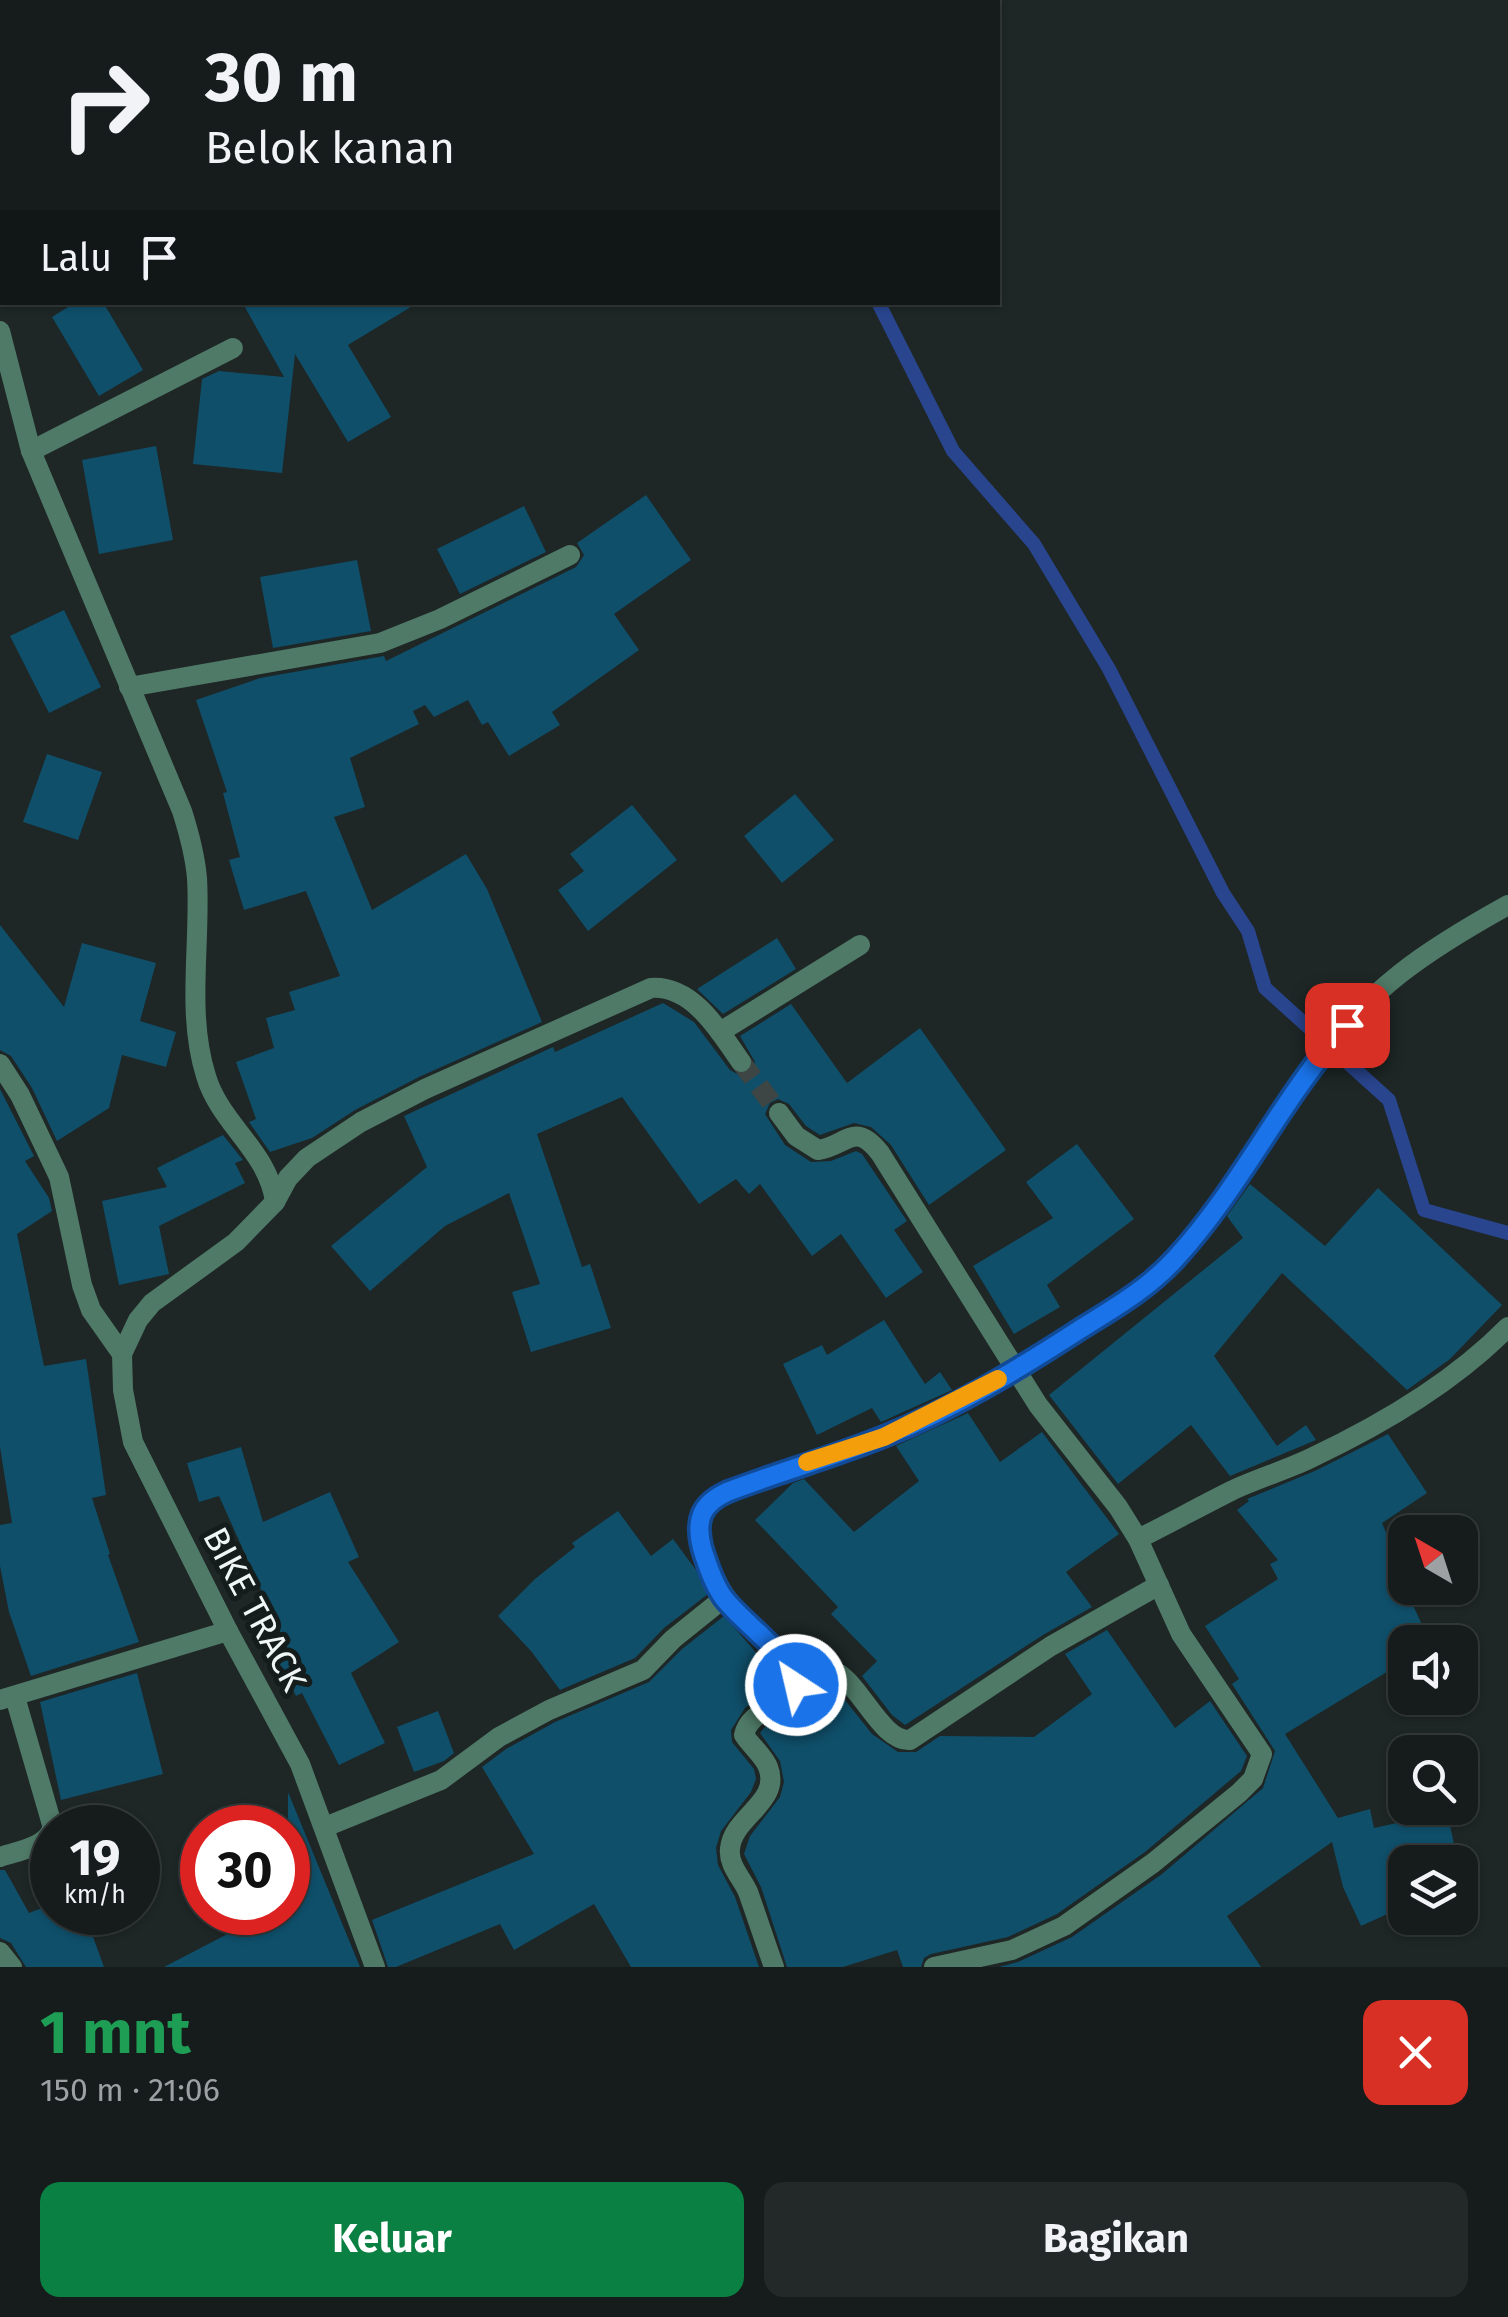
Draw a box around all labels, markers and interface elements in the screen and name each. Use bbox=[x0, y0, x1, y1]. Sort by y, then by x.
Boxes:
text: 30 m bbox=[205, 36, 358, 120]
icon: right bbox=[40, 40, 170, 170]
text: Belok kanan bbox=[205, 121, 455, 175]
icon: arrive bbox=[132, 230, 187, 285]
text: Lalu bbox=[40, 235, 112, 281]
pin bbox=[1305, 983, 1390, 1068]
icon: arrive bbox=[1320, 998, 1375, 1053]
north arrow bbox=[1388, 1515, 1478, 1605]
map controls bbox=[1388, 1515, 1478, 1935]
street label: BIKE TRACK bbox=[194, 1520, 316, 1698]
button: sound bbox=[1388, 1625, 1478, 1715]
position arrow bbox=[744, 1633, 848, 1737]
button: search bbox=[1388, 1735, 1478, 1825]
speed limit sign: 30 bbox=[180, 1805, 310, 1935]
text: 19 bbox=[69, 1828, 121, 1888]
button: layers bbox=[1388, 1845, 1478, 1935]
text: km/h bbox=[64, 1880, 126, 1910]
text: 1 mnt bbox=[40, 1997, 191, 2069]
button: close bbox=[1363, 2000, 1468, 2105]
text: 150 m · 21:06 bbox=[40, 2071, 220, 2109]
button: Keluar bbox=[40, 2182, 744, 2297]
button: Bagikan bbox=[764, 2182, 1468, 2297]

